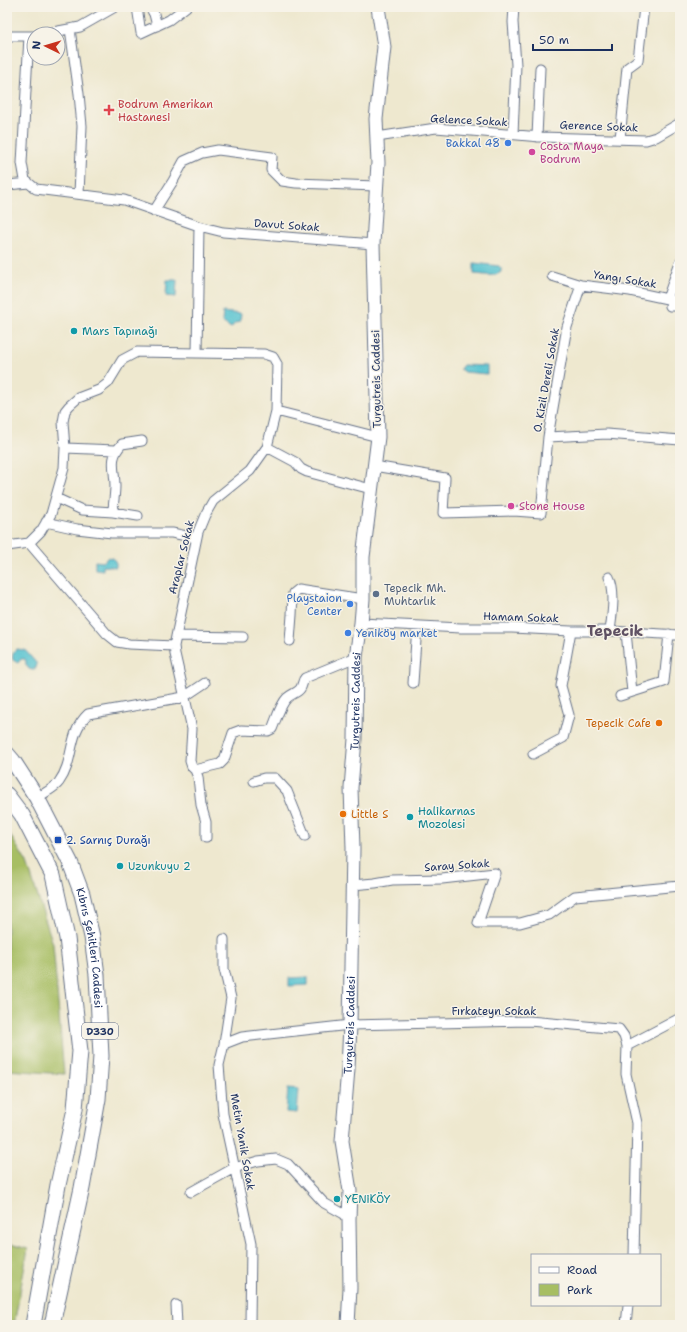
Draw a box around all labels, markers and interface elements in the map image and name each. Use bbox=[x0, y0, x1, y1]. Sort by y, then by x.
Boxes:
north arrow bbox=[26, 26, 66, 66]
scale bar bbox=[533, 26, 612, 52]
text: 50 m bbox=[539, 32, 569, 48]
text: N bbox=[29, 40, 44, 50]
place label: Bodrum Amerikan Hastanesi bbox=[118, 97, 213, 125]
marker: Bodrum Amerikan Hastanesi bbox=[103, 104, 115, 116]
street label: Gelence Sokak bbox=[430, 111, 508, 130]
street label: Gerence Sokak bbox=[559, 118, 639, 135]
place label: Bakkal 48 bbox=[446, 136, 500, 151]
marker: Bakkal 48 bbox=[503, 138, 513, 148]
place label: Costa Maya Bodrum bbox=[540, 139, 604, 167]
marker: Costa Maya Bodrum bbox=[527, 147, 537, 157]
street label: Davut Sokak bbox=[254, 216, 320, 235]
street label: Yangı Sokak bbox=[592, 267, 658, 292]
place label: Mars Tapınağı bbox=[82, 324, 158, 339]
marker: Mars Tapınağı bbox=[69, 326, 79, 336]
street label: O. Kizil Dereli Sokak bbox=[530, 327, 563, 433]
street label: Turgutreis Caddesi bbox=[368, 330, 385, 428]
place label: Stone House bbox=[519, 499, 585, 514]
marker: Stone House bbox=[506, 501, 516, 511]
street label: Araplar Sokak bbox=[165, 518, 198, 596]
place label: Tepecik Mh. Muhtarlık bbox=[384, 581, 446, 609]
marker: Tepecik Mh. Muhtarlık bbox=[371, 589, 381, 599]
place label: Playstaion Center bbox=[287, 591, 342, 619]
marker: Playstaion Center bbox=[345, 599, 355, 609]
street label: Hamam Sokak bbox=[483, 609, 559, 626]
district label: Tepecik bbox=[587, 621, 644, 641]
place label: Yeniköy market bbox=[356, 626, 438, 641]
marker: Yeniköy market bbox=[343, 628, 353, 638]
street label: Turgutreis Caddesi bbox=[347, 651, 365, 751]
place label: Tepecik Cafe bbox=[586, 716, 651, 731]
marker: Tepecik Cafe bbox=[654, 718, 664, 728]
place label: Halikarnas Mozolesi bbox=[418, 804, 475, 832]
place label: Little S bbox=[351, 807, 388, 822]
marker: Little S bbox=[338, 809, 348, 819]
marker: Halikarnas Mozolesi bbox=[405, 812, 415, 822]
place label: 2. Sarnıç Durağı bbox=[66, 833, 151, 848]
marker: 2. Sarnıç Durağı bbox=[53, 835, 63, 845]
street label: Saray Sokak bbox=[424, 856, 490, 875]
place label: Uzunkuyu 2 bbox=[128, 859, 191, 874]
marker: Uzunkuyu 2 bbox=[115, 861, 125, 871]
street label: Kıbrıs Şehitleri Caddesi bbox=[72, 885, 106, 1008]
street label: Turgutreis Caddesi bbox=[341, 976, 359, 1075]
street label: Fırkateyn Sokak bbox=[451, 1004, 537, 1019]
road number: D330 bbox=[82, 1023, 118, 1039]
street label: Metin Yanik Sokak bbox=[227, 1092, 258, 1192]
place label: YENiKÖY bbox=[345, 1192, 391, 1207]
marker: YENiKÖY bbox=[332, 1194, 342, 1204]
legend bbox=[531, 1254, 661, 1306]
text: Road bbox=[567, 1262, 598, 1278]
text: Park bbox=[567, 1282, 593, 1298]

